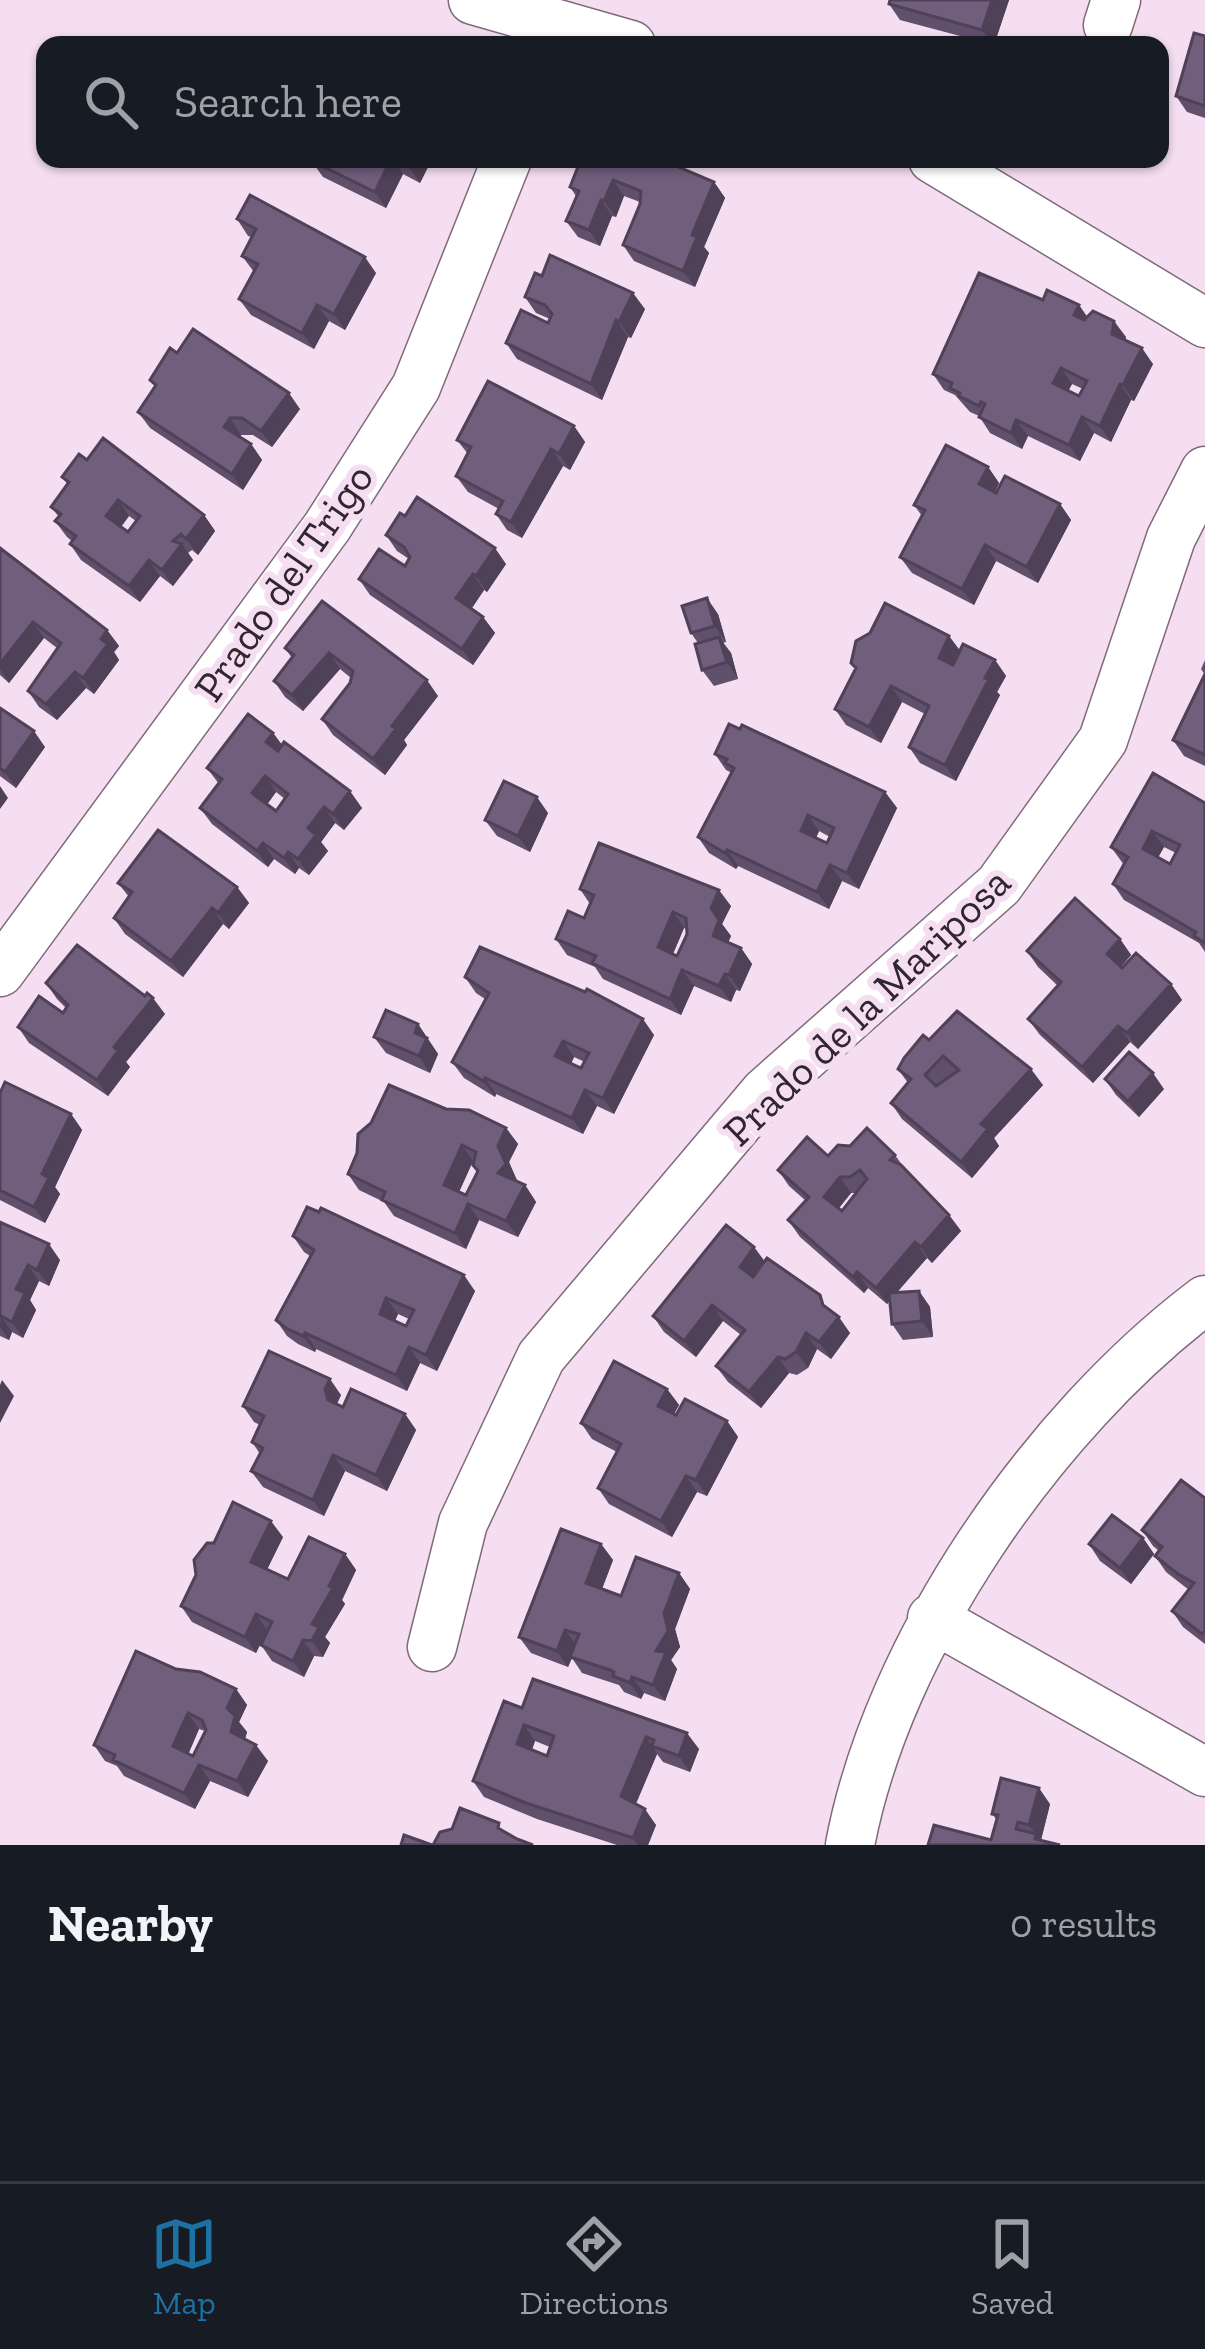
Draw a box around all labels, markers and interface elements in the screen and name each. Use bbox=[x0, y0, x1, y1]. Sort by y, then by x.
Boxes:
search box bbox=[36, 36, 1169, 168]
icon: search bbox=[78, 69, 144, 135]
text: Search here bbox=[174, 75, 402, 129]
street label: Prado del Trigo bbox=[183, 454, 384, 711]
street label: Prado de la Mariposa bbox=[712, 856, 1020, 1156]
text: Nearby bbox=[48, 1893, 213, 1954]
text: 0 results bbox=[1010, 1900, 1157, 1947]
tab: Map bbox=[151, 2211, 217, 2322]
tab: Directions bbox=[520, 2211, 669, 2322]
tab: Saved bbox=[971, 2211, 1054, 2322]

